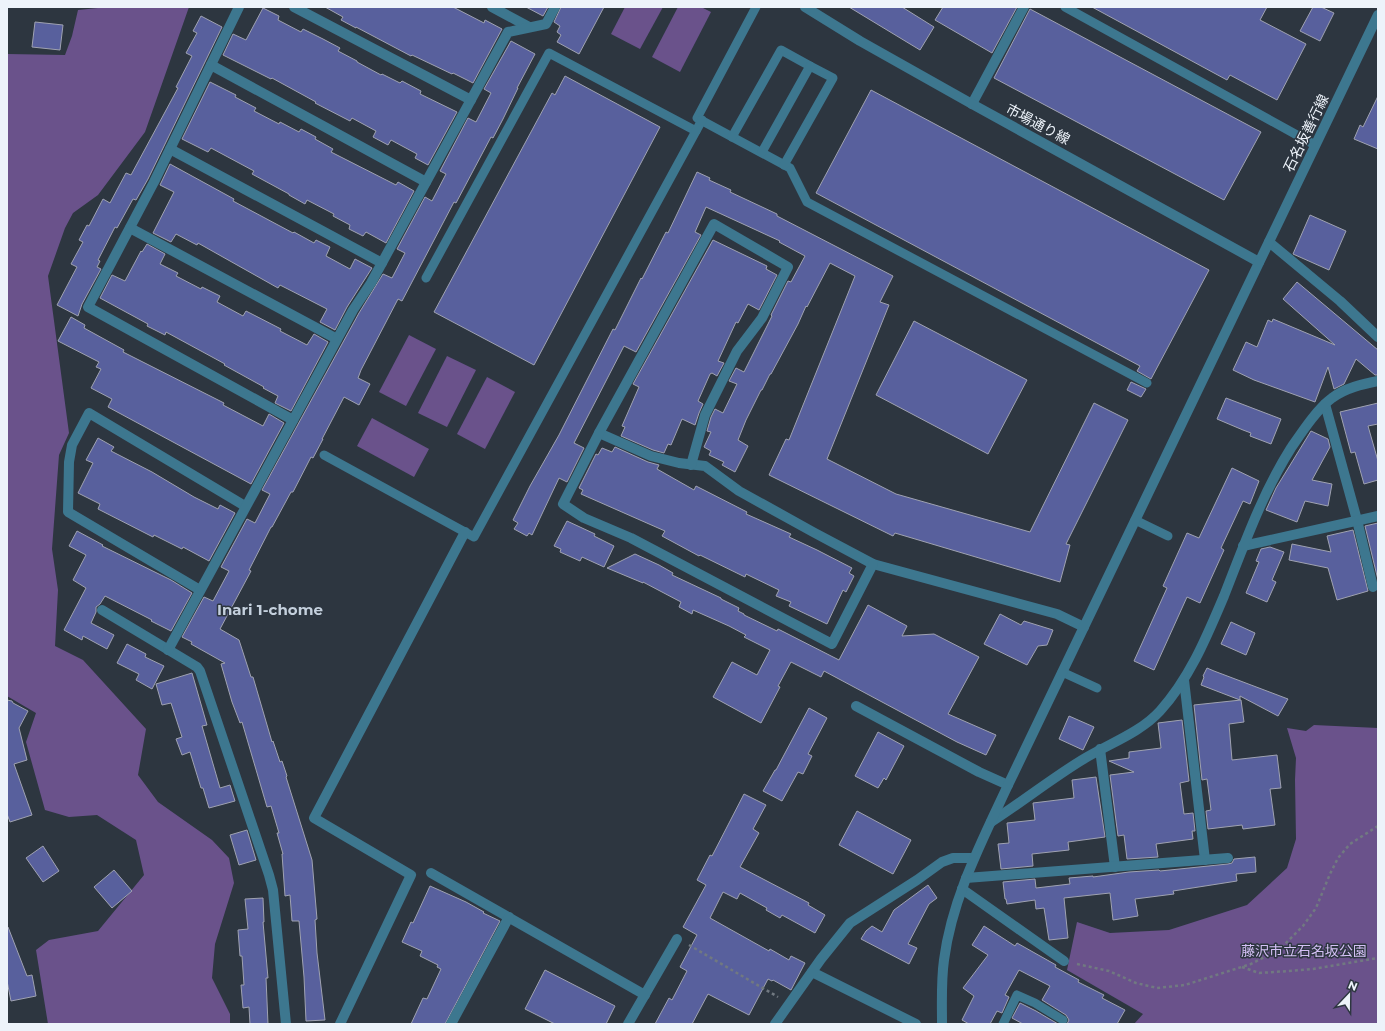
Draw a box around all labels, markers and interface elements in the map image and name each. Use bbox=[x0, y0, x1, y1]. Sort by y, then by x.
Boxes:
street label: 石名坂善行線 bbox=[1279, 91, 1333, 175]
street label: 市場通り線 bbox=[1003, 100, 1073, 148]
district label: Inari 1-chome bbox=[217, 600, 323, 619]
park label: 藤沢市立石名坂公園 bbox=[1241, 942, 1367, 960]
north arrow bbox=[1329, 975, 1369, 1015]
text: N bbox=[1346, 978, 1359, 994]

